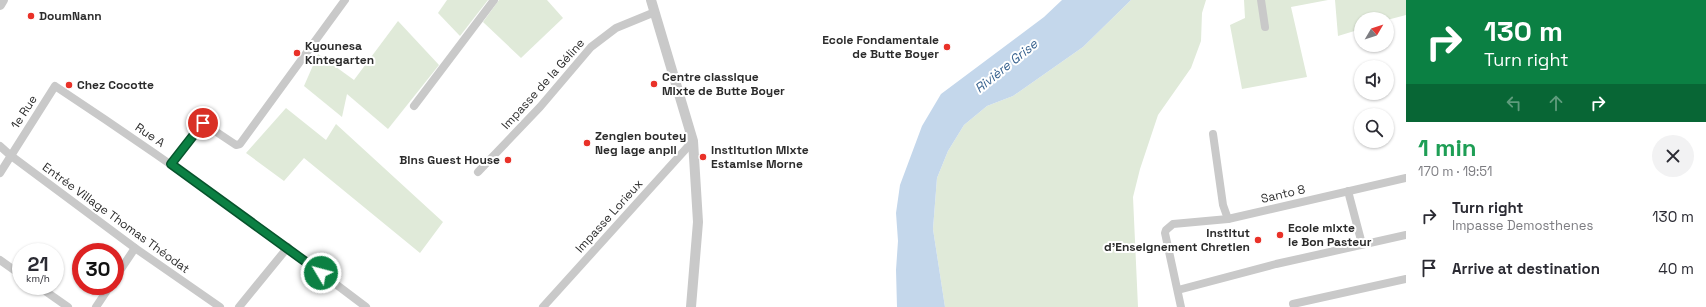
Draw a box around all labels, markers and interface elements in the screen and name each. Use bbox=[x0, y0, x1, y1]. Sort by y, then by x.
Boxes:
place label: DoumNann bbox=[39, 8, 102, 24]
marker: DoumNann bbox=[26, 11, 36, 21]
north arrow bbox=[1354, 12, 1394, 52]
map controls bbox=[1354, 12, 1394, 148]
text: 130 m bbox=[1484, 13, 1563, 49]
icon: right bbox=[1418, 16, 1470, 68]
place label: Ecole Fondamentale de Butte Boyer bbox=[822, 32, 939, 62]
street label: Impasse de la Géline bbox=[498, 35, 588, 133]
water label: Rivière Grise bbox=[971, 35, 1042, 97]
place label: Kyounesa Kintegarten bbox=[305, 38, 374, 68]
marker: Ecole Fondamentale de Butte Boyer bbox=[942, 42, 952, 52]
marker: Kyounesa Kintegarten bbox=[292, 48, 302, 58]
text: Turn right bbox=[1484, 48, 1568, 71]
button: sound bbox=[1354, 60, 1394, 100]
place label: Centre classique Mixte de Butte Boyer bbox=[662, 69, 785, 99]
place label: Chez Cocotte bbox=[77, 77, 154, 93]
marker: Centre classique Mixte de Butte Boyer bbox=[649, 79, 659, 89]
marker: Chez Cocotte bbox=[64, 80, 74, 90]
street label: 1e Rue bbox=[7, 92, 41, 132]
icon: left bbox=[1503, 92, 1525, 114]
icon: ahead bbox=[1545, 92, 1567, 114]
icon: right bbox=[1587, 92, 1609, 114]
pin bbox=[186, 106, 220, 140]
button: search bbox=[1354, 108, 1394, 148]
icon: arrive bbox=[192, 112, 214, 134]
street label: Rue A bbox=[132, 119, 168, 151]
place label: Zenglen boutey Neg lage anpil bbox=[595, 128, 686, 158]
text: 1 min bbox=[1418, 132, 1477, 163]
button: close bbox=[1652, 135, 1694, 177]
marker: Zenglen boutey Neg lage anpil bbox=[582, 138, 592, 148]
place label: Institution Mixte Estamise Morne bbox=[711, 142, 809, 172]
place label: Bins Guest House bbox=[399, 152, 500, 168]
marker: Institution Mixte Estamise Morne bbox=[698, 152, 708, 162]
marker: Bins Guest House bbox=[503, 155, 513, 165]
street label: Entrée Village Thomas Théodat bbox=[39, 159, 193, 277]
text: 170 m · 19:51 bbox=[1418, 163, 1492, 180]
street label: Impasse Lorieux bbox=[572, 176, 646, 256]
street label: Santo 8 bbox=[1259, 181, 1307, 207]
text: Turn right bbox=[1452, 198, 1523, 217]
icon: right bbox=[1418, 205, 1440, 227]
text: 130 m bbox=[1652, 207, 1694, 226]
text: Impasse Demosthenes bbox=[1452, 217, 1593, 234]
place label: Ecole mixte le Bon Pasteur bbox=[1288, 220, 1372, 250]
place label: Institut d'Enseignement Chretien bbox=[1104, 225, 1250, 255]
marker: Ecole mixte le Bon Pasteur bbox=[1275, 230, 1285, 240]
marker: Institut d'Enseignement Chretien bbox=[1253, 235, 1263, 245]
speed limit sign: 30 bbox=[72, 243, 124, 295]
text: 21 bbox=[28, 251, 48, 277]
position arrow bbox=[300, 252, 342, 294]
icon: arrive bbox=[1418, 257, 1440, 279]
text: Arrive at destination bbox=[1452, 259, 1600, 278]
text: 40 m bbox=[1658, 259, 1694, 278]
text: km/h bbox=[26, 272, 50, 285]

